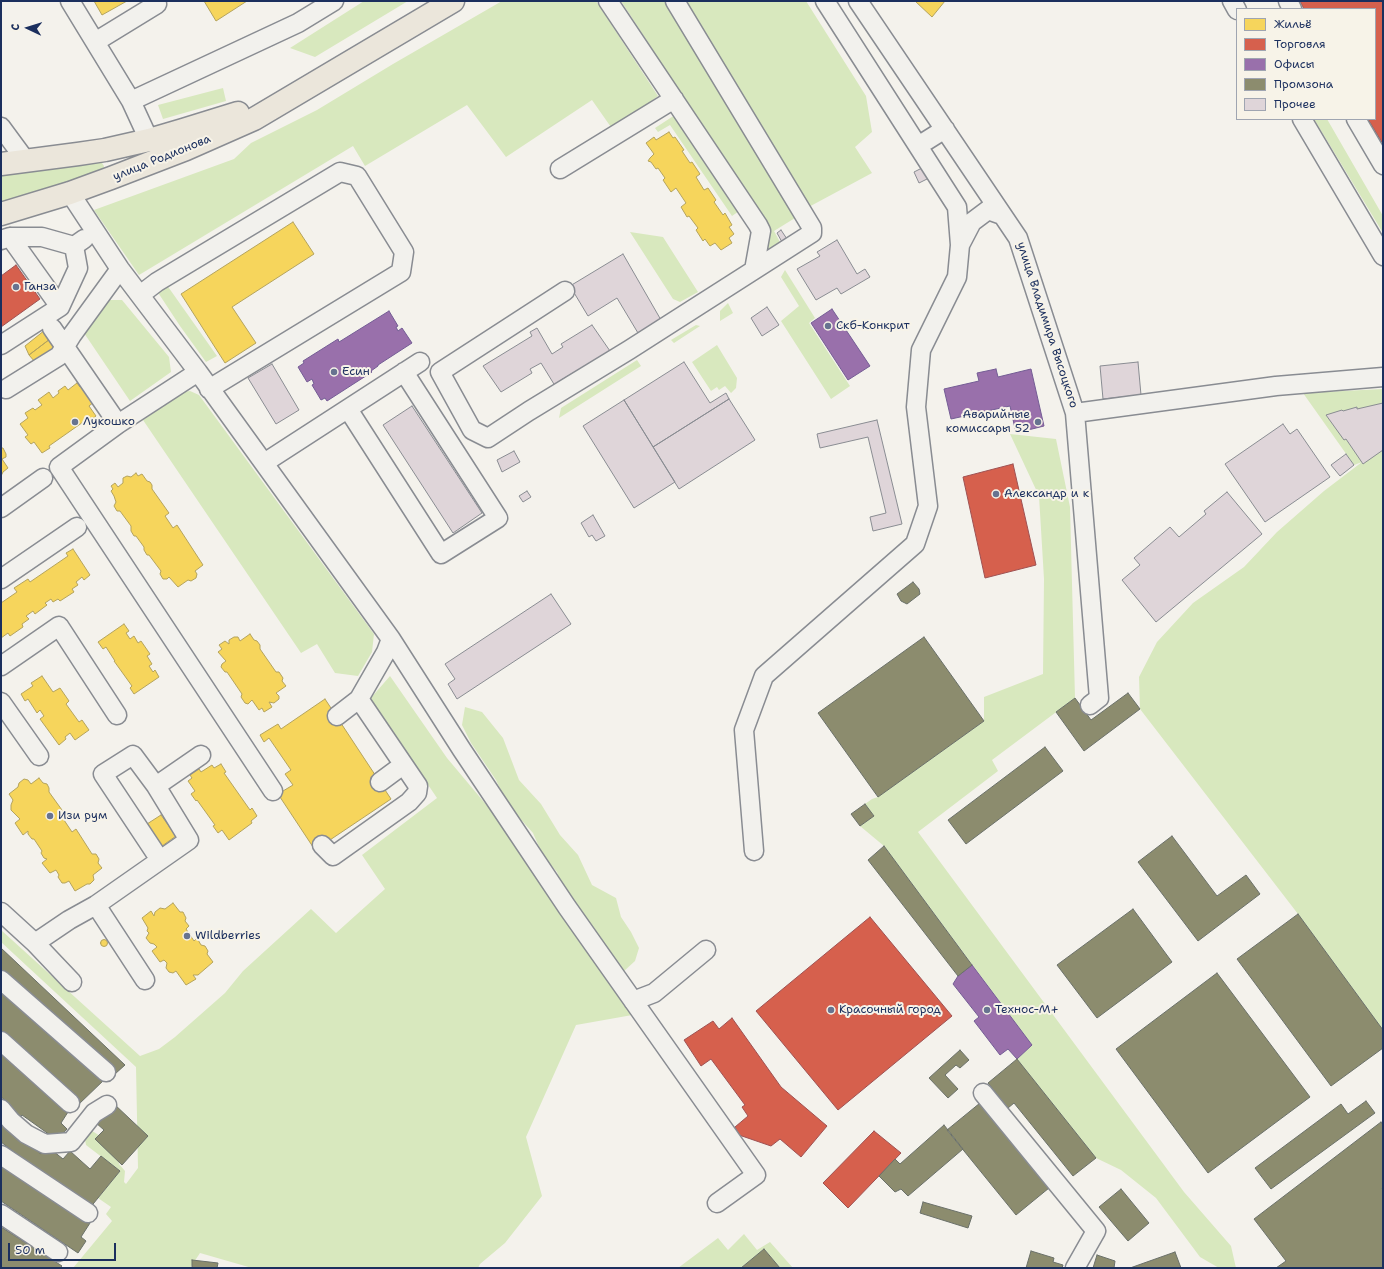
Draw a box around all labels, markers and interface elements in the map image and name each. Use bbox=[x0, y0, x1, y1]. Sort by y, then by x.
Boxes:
north arrow bbox=[8, 8, 48, 48]
legend bbox=[1236, 8, 1376, 120]
text: Жильё bbox=[1274, 16, 1312, 32]
text: С bbox=[8, 23, 23, 31]
text: Торговля bbox=[1274, 36, 1326, 52]
text: Офисы bbox=[1274, 56, 1314, 72]
text: Промзона bbox=[1274, 76, 1333, 92]
text: Прочее bbox=[1274, 96, 1316, 112]
street label: улица Родионова bbox=[111, 132, 213, 184]
street label: улица Владимира Высоцкого bbox=[1013, 240, 1081, 410]
place label: Ганза bbox=[24, 280, 57, 294]
marker: Ганза bbox=[11, 282, 21, 292]
place label: Скб-Конкрит bbox=[836, 319, 910, 333]
marker: Скб-Конкрит bbox=[823, 321, 833, 331]
place label: Есин bbox=[342, 365, 370, 379]
marker: Есин bbox=[329, 367, 339, 377]
place label: Аварийные комиссары 52 bbox=[946, 408, 1030, 436]
place label: Лукошко bbox=[83, 415, 135, 429]
marker: Лукошко bbox=[70, 417, 80, 427]
marker: Аварийные комиссары 52 bbox=[1033, 417, 1043, 427]
place label: Александр и к bbox=[1004, 487, 1089, 501]
marker: Александр и к bbox=[991, 489, 1001, 499]
place label: Изи рум bbox=[58, 809, 107, 823]
marker: Изи рум bbox=[45, 811, 55, 821]
place label: Wildberries bbox=[195, 929, 261, 943]
marker: Wildberries bbox=[182, 931, 192, 941]
place label: Красочный город bbox=[839, 1003, 941, 1017]
place label: Технос-М+ bbox=[995, 1003, 1059, 1017]
marker: Красочный город bbox=[826, 1005, 836, 1015]
marker: Технос-М+ bbox=[982, 1005, 992, 1015]
scale bar bbox=[10, 1235, 118, 1261]
text: 50 m bbox=[15, 1242, 45, 1258]

